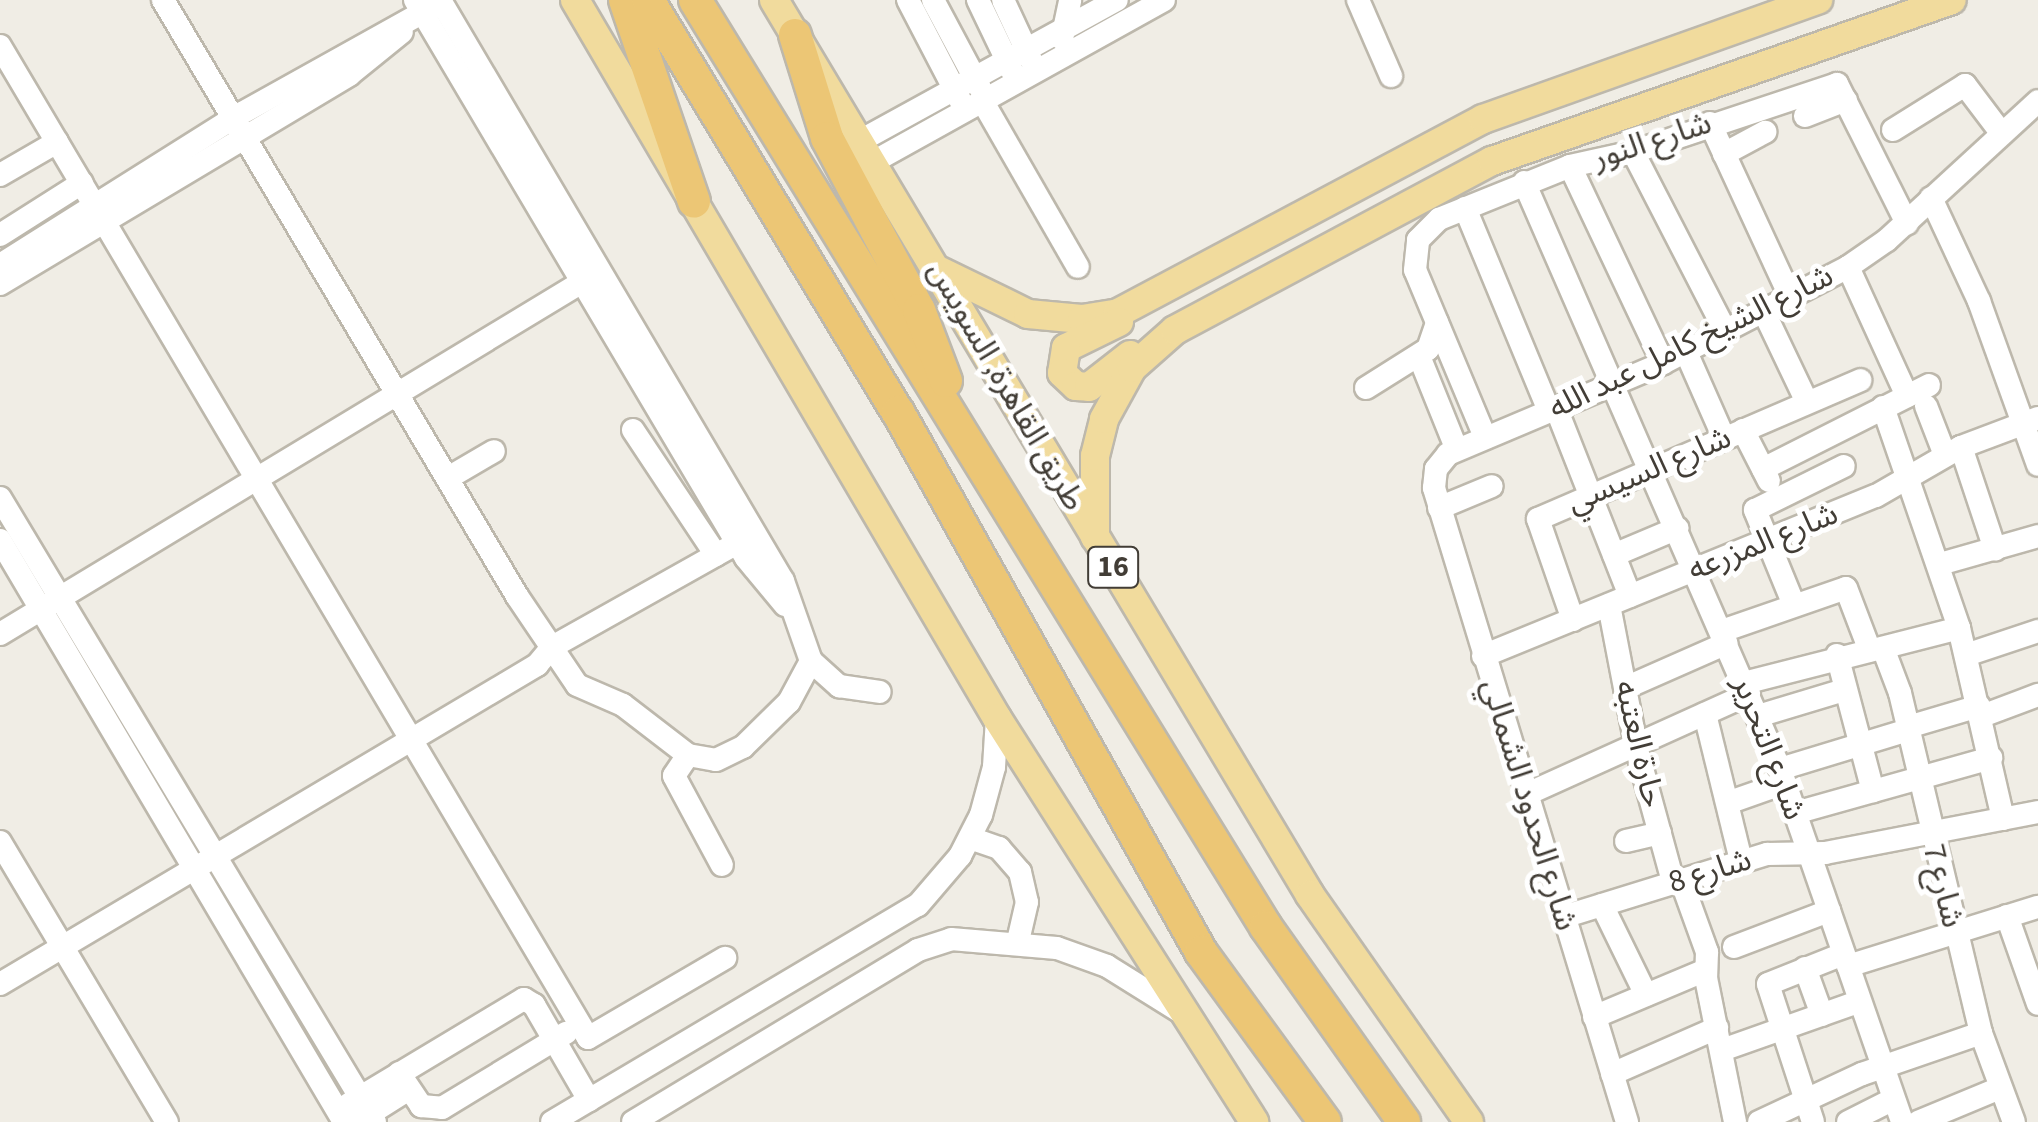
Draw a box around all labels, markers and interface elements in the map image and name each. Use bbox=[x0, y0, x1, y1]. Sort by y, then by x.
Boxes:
street label: شارع النور bbox=[1588, 104, 1716, 178]
street label: طريق القاهرة, السويس bbox=[919, 254, 1093, 518]
street label: شارع الشيخ كامل عبد الله bbox=[1543, 256, 1839, 428]
street label: شارع السيسي bbox=[1561, 418, 1737, 522]
street label: شارع المزرعه bbox=[1682, 495, 1844, 589]
road number: 16 bbox=[1086, 542, 1140, 592]
street label: شارع التحرير bbox=[1724, 671, 1814, 825]
street label: شارع الحدود الشمالي bbox=[1472, 675, 1586, 935]
street label: حارة العتبه bbox=[1606, 677, 1672, 811]
street label: شارع 8 bbox=[1664, 840, 1756, 902]
street label: شارع 7 bbox=[1914, 840, 1972, 932]

